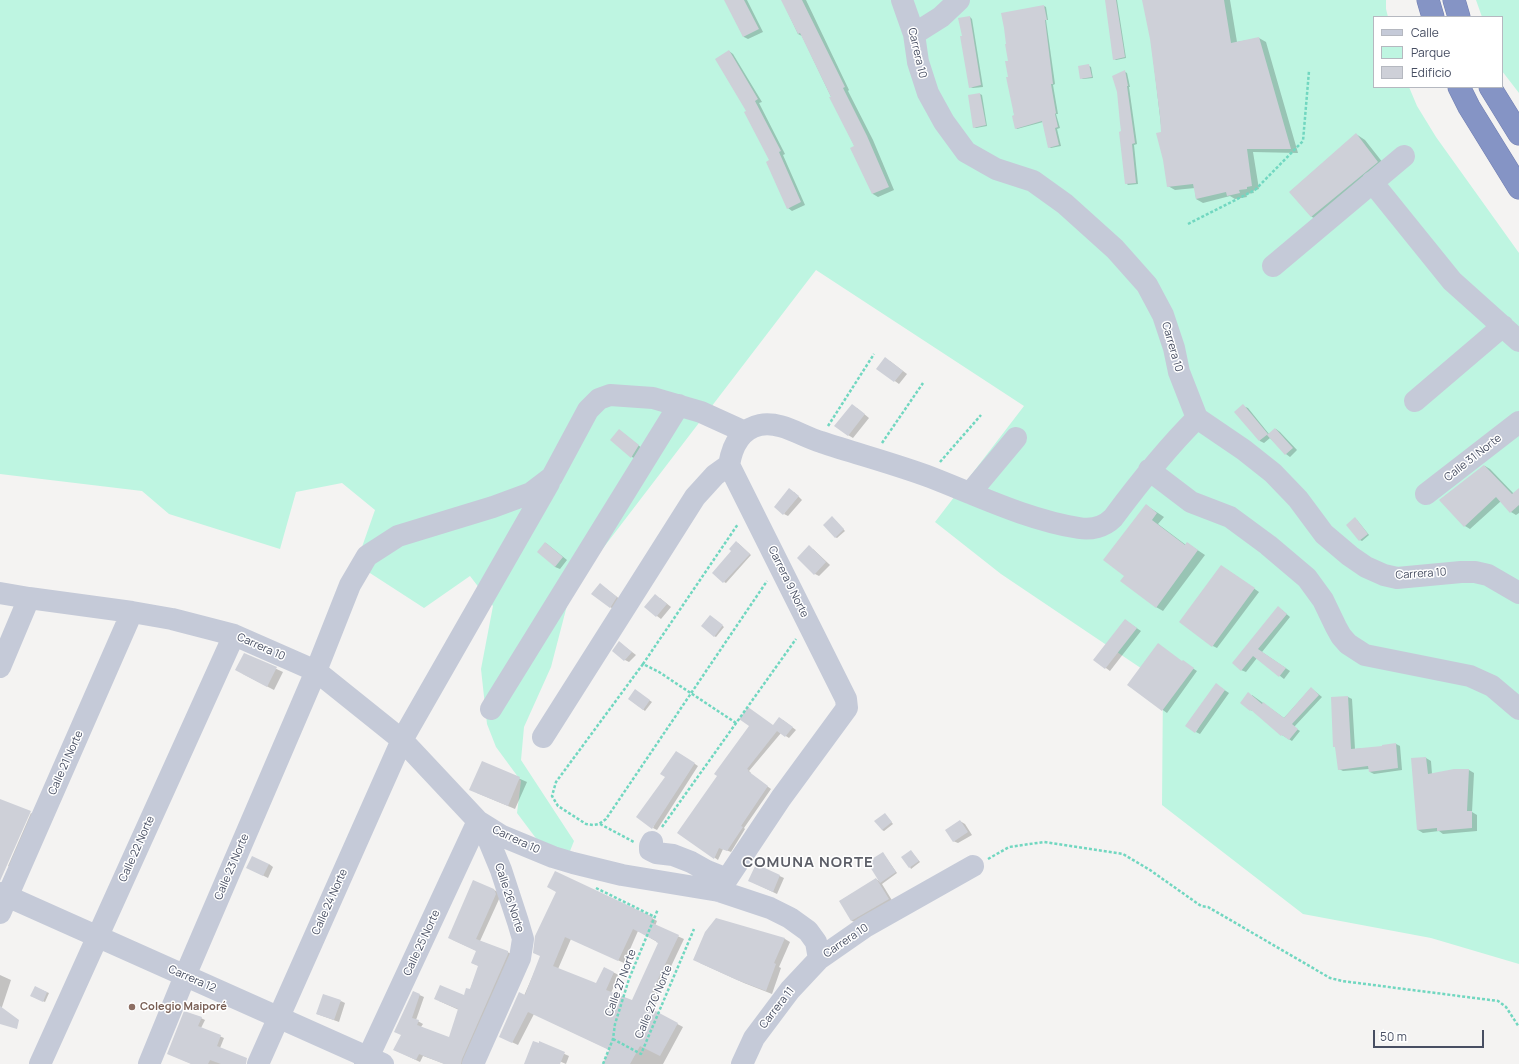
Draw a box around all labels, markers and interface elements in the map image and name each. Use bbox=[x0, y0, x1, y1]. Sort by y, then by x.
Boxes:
legend bbox=[1373, 16, 1503, 88]
text: Calle bbox=[1411, 24, 1439, 41]
street label: Carrera 10 bbox=[905, 27, 929, 79]
text: Parque bbox=[1411, 44, 1450, 61]
text: Edificio bbox=[1411, 64, 1451, 81]
street label: Carrera 10 bbox=[1159, 321, 1185, 373]
street label: Calle 31 Norte bbox=[1442, 432, 1504, 484]
street label: Carrera 9 Norte bbox=[765, 544, 811, 620]
street label: Carrera 10 bbox=[1395, 566, 1447, 582]
street label: Carrera 10 bbox=[235, 631, 287, 663]
street label: Calle 21 Norte bbox=[46, 729, 86, 797]
street label: Calle 22 Norte bbox=[117, 814, 157, 884]
street label: Carrera 10 bbox=[490, 823, 542, 857]
street label: Calle 23 Norte bbox=[212, 832, 252, 902]
district label: COMUNA NORTE bbox=[742, 854, 874, 872]
street label: Calle 26 Norte bbox=[492, 862, 526, 934]
street label: Calle 24 Norte bbox=[310, 867, 350, 937]
street label: Calle 25 Norte bbox=[401, 908, 443, 978]
street label: Carrera 10 bbox=[821, 921, 871, 961]
street label: Calle 27 Norte bbox=[603, 948, 639, 1018]
street label: Carrera 12 bbox=[166, 963, 218, 995]
street label: Calle 27C Norte bbox=[633, 963, 675, 1041]
street label: Carrera 11 bbox=[757, 985, 797, 1031]
place label: Colegio Maiporé bbox=[140, 1000, 227, 1014]
marker: Colegio Maiporé bbox=[127, 1002, 137, 1012]
scale bar bbox=[1375, 1022, 1486, 1048]
text: 50 m bbox=[1380, 1028, 1407, 1045]

